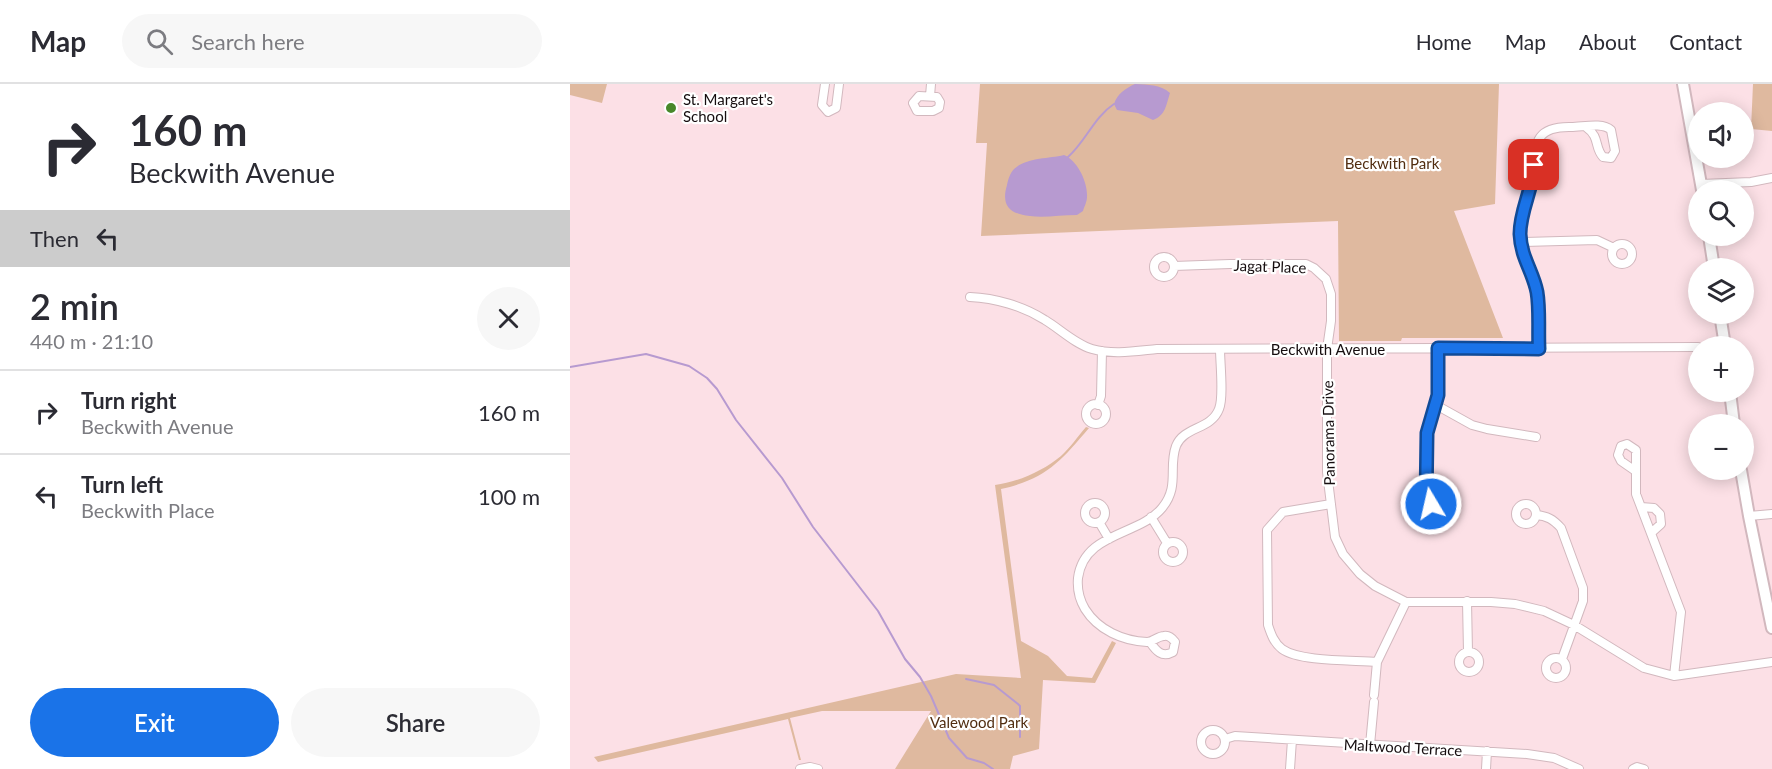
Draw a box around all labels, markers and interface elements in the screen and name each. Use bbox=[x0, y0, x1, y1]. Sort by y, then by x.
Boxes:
search box bbox=[122, 14, 542, 68]
text: Map bbox=[30, 24, 86, 58]
icon: search bbox=[143, 25, 176, 58]
text: Search here bbox=[191, 28, 305, 55]
text: Home bbox=[1416, 29, 1472, 54]
text: Map bbox=[1505, 29, 1546, 54]
text: About bbox=[1579, 29, 1636, 54]
text: Contact bbox=[1669, 29, 1742, 54]
place label: St. Margaret's School bbox=[683, 90, 773, 125]
marker: St. Margaret's School bbox=[664, 101, 678, 115]
map controls bbox=[1688, 102, 1754, 480]
button: sound bbox=[1688, 102, 1754, 168]
text: 160 m bbox=[129, 105, 247, 155]
icon: right bbox=[30, 108, 108, 186]
pin bbox=[1508, 139, 1559, 190]
icon: arrive bbox=[1517, 148, 1550, 181]
park label: Beckwith Park bbox=[1345, 154, 1440, 172]
text: Beckwith Avenue bbox=[129, 156, 335, 189]
button: search bbox=[1688, 180, 1754, 246]
icon: left bbox=[91, 222, 124, 255]
text: Then bbox=[30, 225, 79, 252]
street label: Jagat Place bbox=[1233, 256, 1307, 276]
button: layers bbox=[1688, 258, 1754, 324]
text: 2 min bbox=[30, 284, 119, 328]
button: close bbox=[477, 287, 540, 350]
text: 440 m · 21:10 bbox=[30, 329, 153, 353]
button: + bbox=[1688, 336, 1754, 402]
street label: Beckwith Avenue bbox=[1271, 340, 1385, 358]
street label: Panorama Drive bbox=[1318, 380, 1338, 486]
text: Turn right bbox=[81, 387, 176, 414]
icon: right bbox=[30, 396, 63, 429]
text: 160 m bbox=[478, 399, 540, 426]
text: Beckwith Avenue bbox=[81, 414, 234, 438]
button: − bbox=[1688, 414, 1754, 480]
text: Turn left bbox=[81, 471, 163, 498]
position arrow bbox=[1399, 472, 1463, 536]
icon: left bbox=[30, 480, 63, 513]
text: 100 m bbox=[478, 483, 540, 510]
text: Beckwith Place bbox=[81, 498, 215, 522]
button: Exit bbox=[30, 688, 279, 757]
button: Share bbox=[291, 688, 540, 757]
park label: Valewood Park bbox=[930, 713, 1028, 731]
street label: Maltwood Terrace bbox=[1343, 735, 1463, 759]

